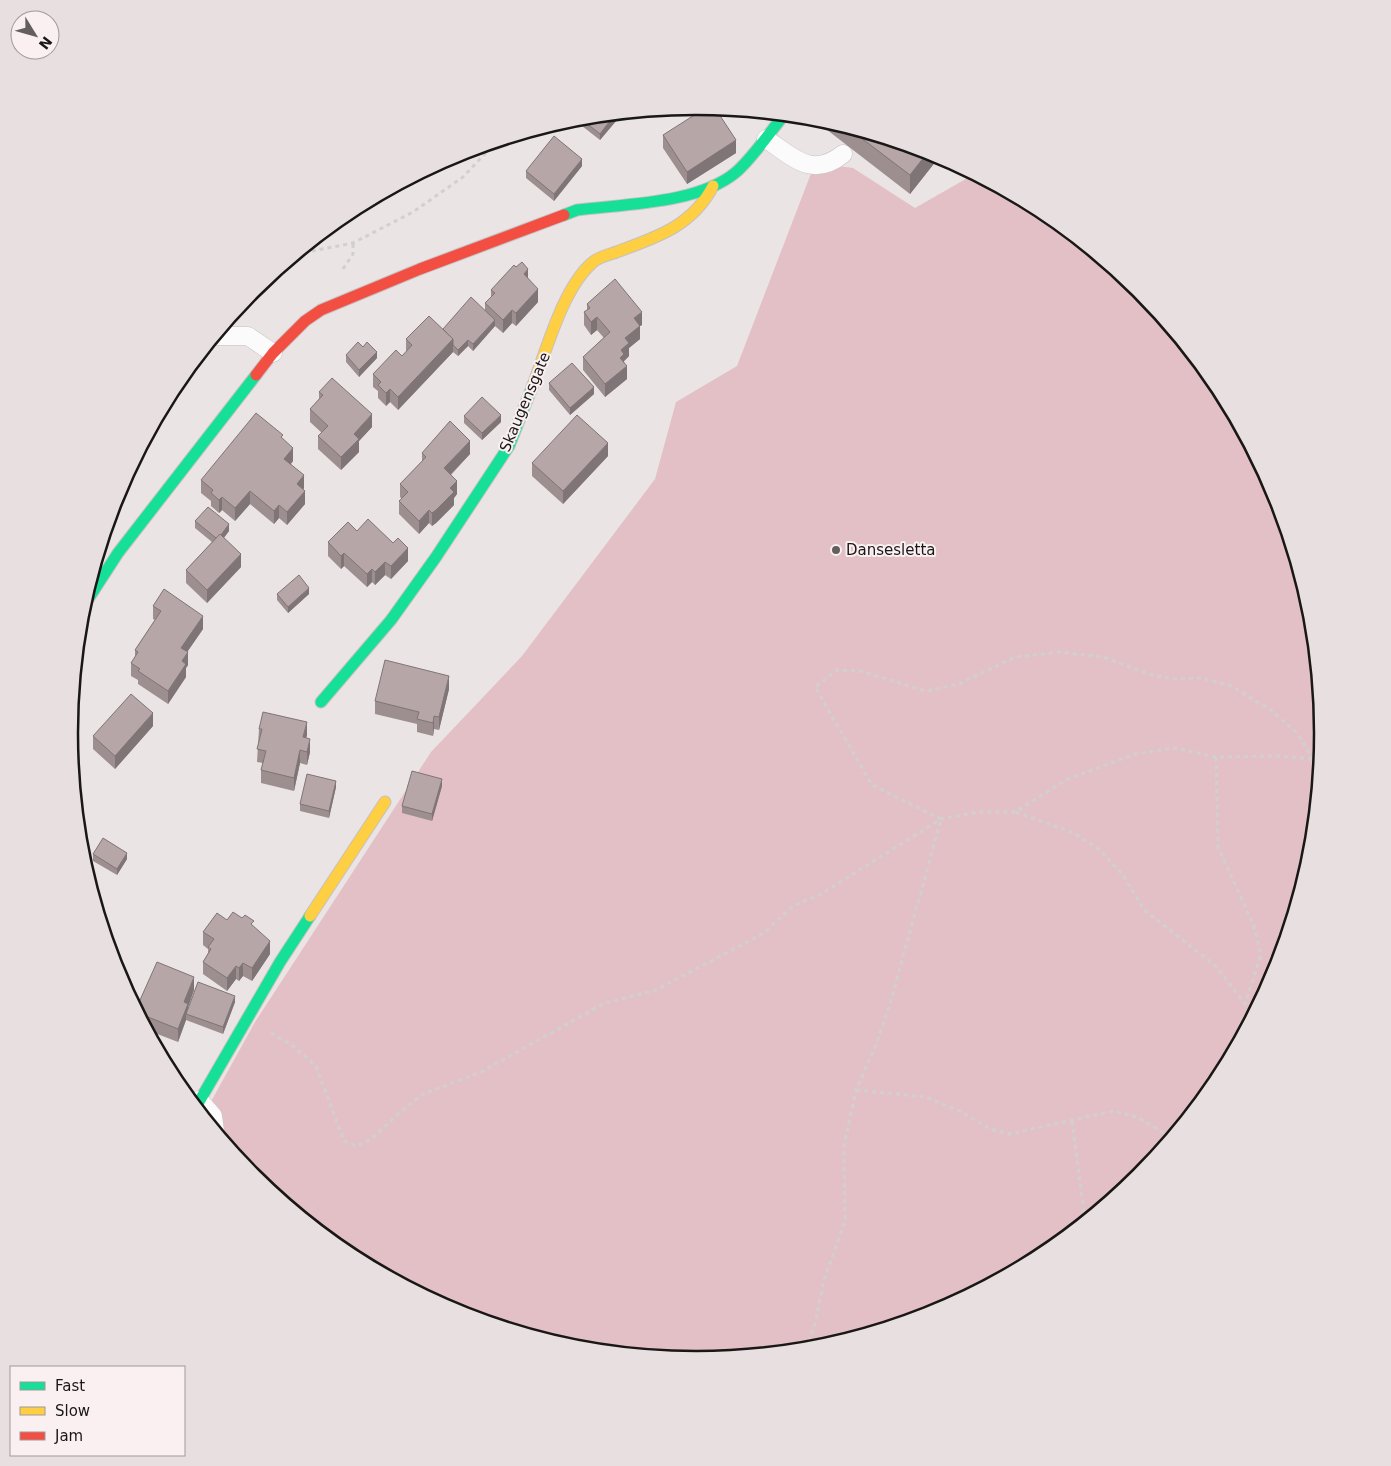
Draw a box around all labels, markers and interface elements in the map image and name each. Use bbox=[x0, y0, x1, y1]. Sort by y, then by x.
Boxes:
north arrow bbox=[10, 10, 60, 60]
text: N bbox=[35, 33, 55, 52]
street label: Skaugensgate bbox=[496, 349, 554, 455]
place label: Dansesletta bbox=[846, 541, 935, 559]
marker: Dansesletta bbox=[830, 544, 842, 556]
legend bbox=[10, 1366, 185, 1456]
text: Fast bbox=[55, 1377, 85, 1395]
text: Slow bbox=[55, 1402, 90, 1420]
text: Jam bbox=[54, 1427, 83, 1445]

